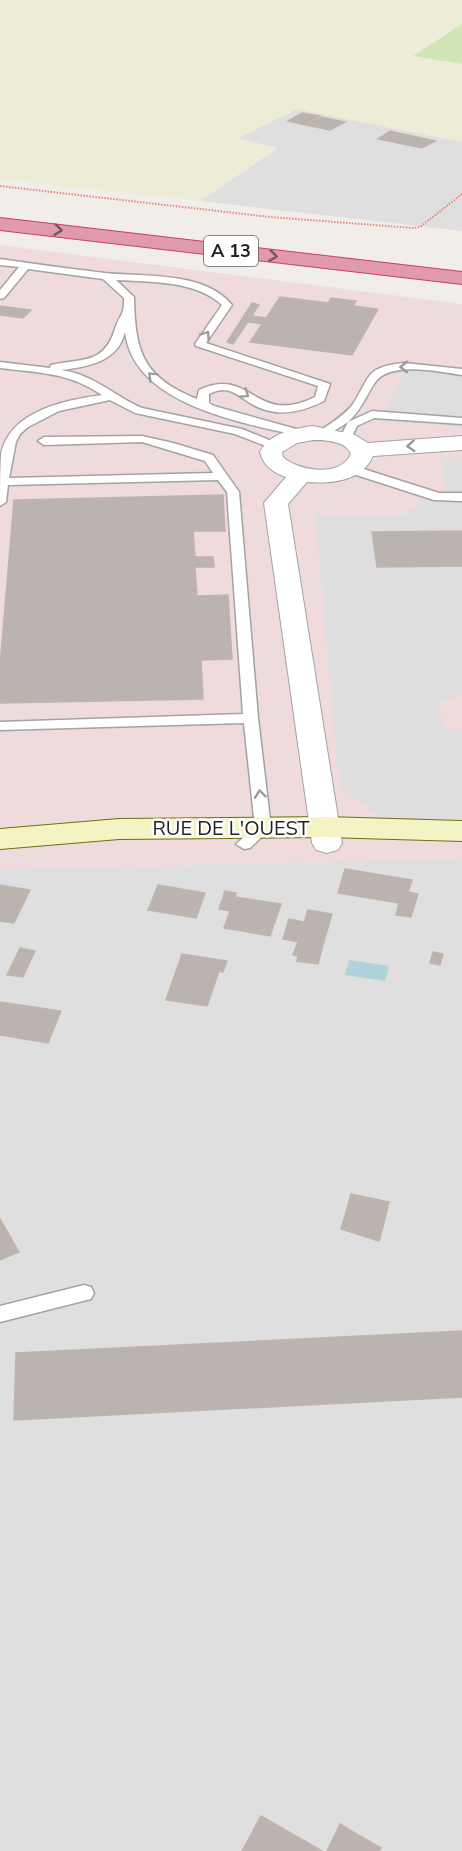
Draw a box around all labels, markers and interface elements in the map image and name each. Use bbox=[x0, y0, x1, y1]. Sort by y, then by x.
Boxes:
one-way arrow bbox=[54, 224, 63, 236]
road number: A 13 bbox=[204, 236, 258, 266]
one-way arrow bbox=[268, 249, 277, 262]
one-way arrow bbox=[199, 331, 210, 342]
one-way arrow bbox=[399, 361, 408, 374]
one-way arrow bbox=[148, 373, 159, 383]
one-way arrow bbox=[239, 387, 250, 398]
one-way arrow bbox=[407, 440, 416, 453]
one-way arrow bbox=[255, 789, 267, 799]
street label: RUE DE L'OUEST bbox=[152, 815, 310, 842]

